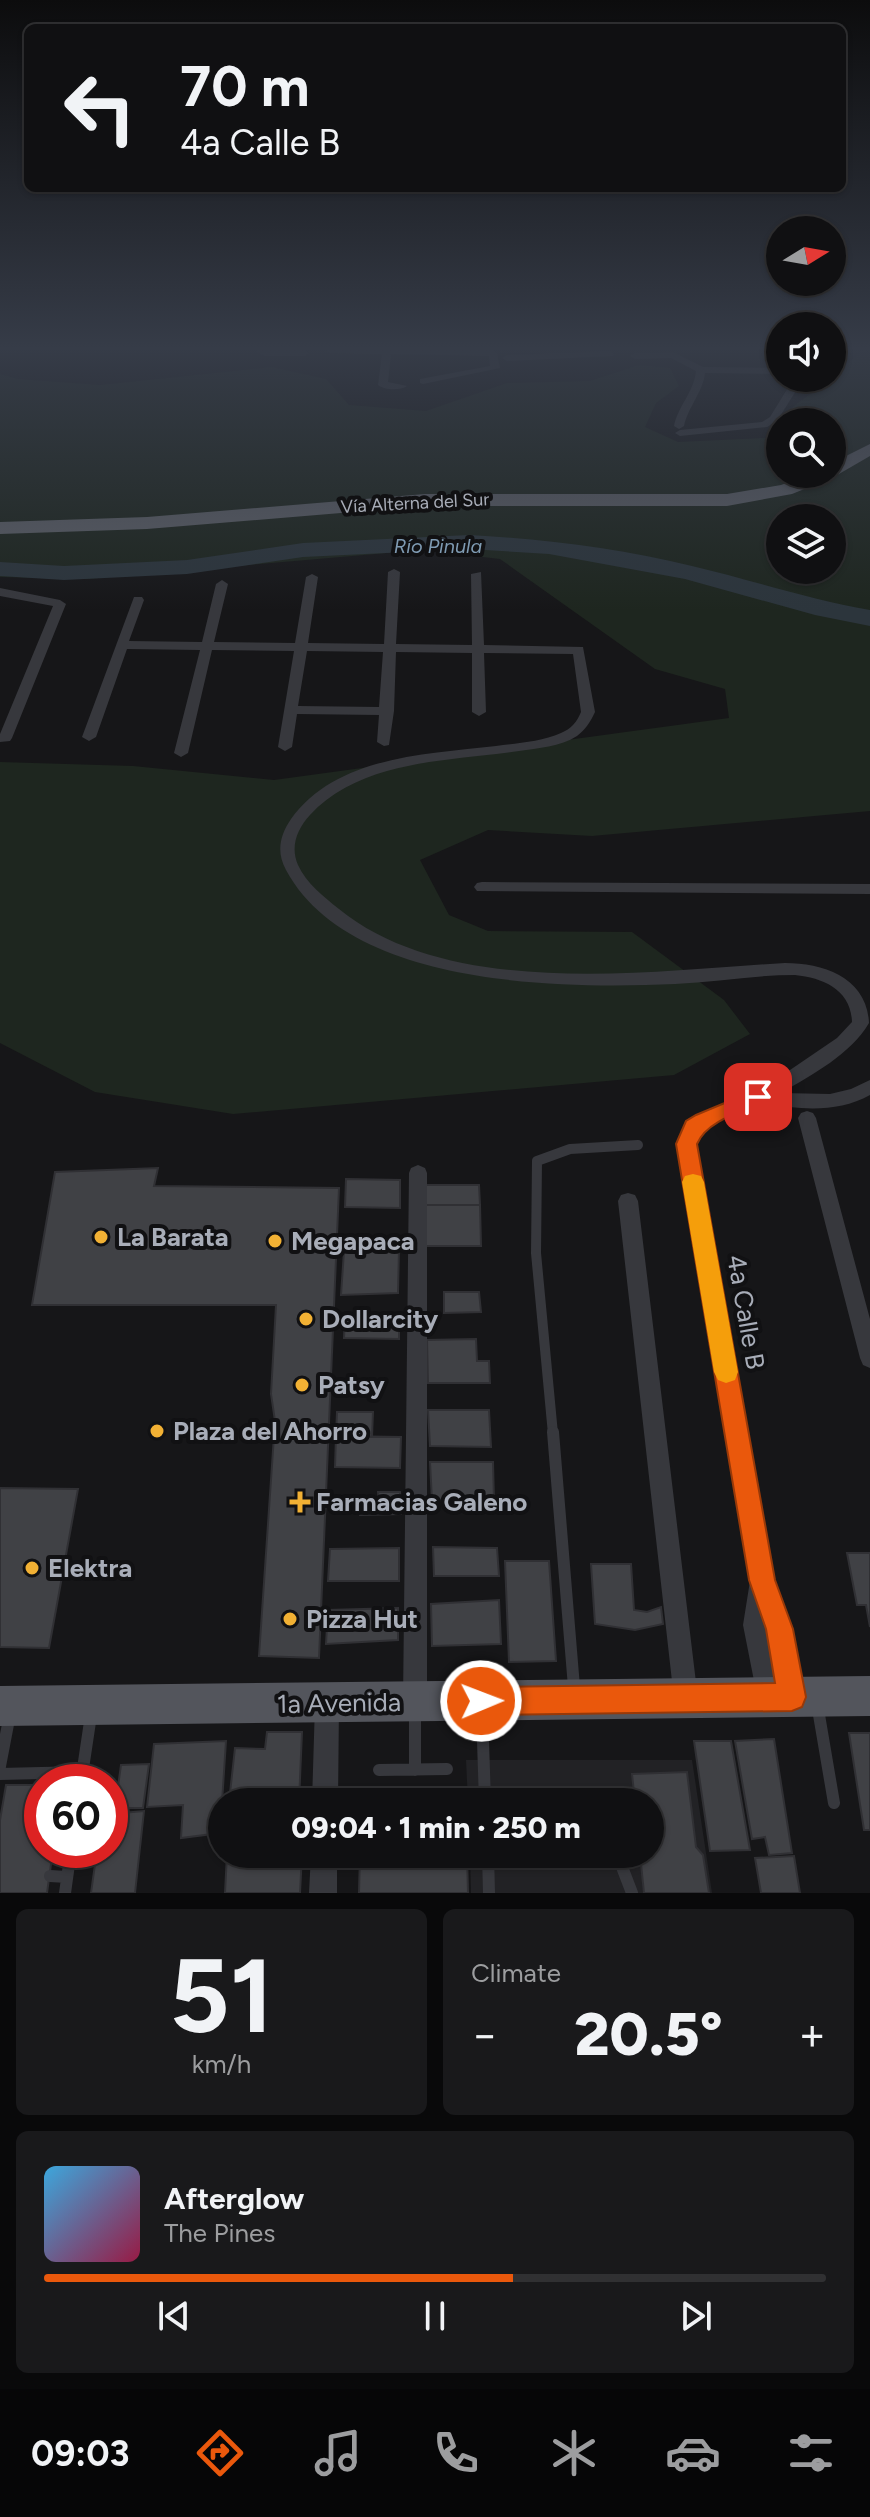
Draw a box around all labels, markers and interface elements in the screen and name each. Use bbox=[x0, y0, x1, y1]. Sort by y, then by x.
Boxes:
text: 70 m bbox=[180, 53, 310, 120]
icon: left bbox=[48, 56, 152, 160]
text: 4a Calle B bbox=[180, 121, 340, 164]
north arrow bbox=[766, 216, 846, 296]
map controls bbox=[766, 216, 846, 584]
button: sound bbox=[766, 312, 846, 392]
button: search bbox=[766, 408, 846, 488]
street label: Vía Alterna del Sur bbox=[340, 488, 490, 518]
button: layers bbox=[766, 504, 846, 584]
water label: Río Pinula bbox=[394, 534, 482, 558]
pin bbox=[724, 1063, 792, 1131]
icon: arrive bbox=[736, 1075, 780, 1119]
place label: La Barata bbox=[117, 1221, 229, 1253]
place label: Megapaca bbox=[291, 1225, 415, 1257]
marker: La Barata bbox=[92, 1228, 110, 1246]
marker: Megapaca bbox=[266, 1232, 284, 1250]
street label: 4a Calle B bbox=[720, 1252, 772, 1372]
place label: Dollarcity bbox=[322, 1303, 438, 1335]
marker: Dollarcity bbox=[297, 1310, 315, 1328]
place label: Patsy bbox=[318, 1369, 385, 1401]
marker: Patsy bbox=[293, 1376, 311, 1394]
place label: Plaza del Ahorro bbox=[173, 1415, 367, 1447]
marker: Plaza del Ahorro bbox=[148, 1422, 166, 1440]
place label: Farmacias Galeno bbox=[316, 1486, 527, 1518]
marker: Farmacias Galeno bbox=[291, 1493, 309, 1511]
place label: Elektra bbox=[48, 1552, 132, 1584]
marker: Elektra bbox=[23, 1559, 41, 1577]
place label: Pizza Hut bbox=[306, 1603, 418, 1635]
marker: Pizza Hut bbox=[281, 1610, 299, 1628]
position arrow bbox=[439, 1659, 523, 1743]
street label: 1a Avenida bbox=[277, 1686, 401, 1720]
speed limit sign: 60 bbox=[24, 1764, 128, 1868]
text: 09:04 · 1 min · 250 m bbox=[291, 1809, 581, 1846]
text: 51 bbox=[169, 1933, 274, 2058]
text: Climate bbox=[471, 1957, 561, 1989]
text: 20.5° bbox=[574, 1998, 723, 2070]
text: − bbox=[471, 2008, 498, 2061]
text: + bbox=[799, 2008, 826, 2061]
text: km/h bbox=[192, 2048, 251, 2080]
text: Afterglow bbox=[164, 2180, 304, 2217]
text: The Pines bbox=[164, 2217, 275, 2249]
icon: previous bbox=[152, 2294, 196, 2338]
icon: pause bbox=[413, 2294, 457, 2338]
icon: next bbox=[674, 2294, 718, 2338]
icon: directions bbox=[192, 2425, 248, 2481]
icon: music bbox=[310, 2425, 366, 2481]
icon: phone bbox=[428, 2425, 484, 2481]
icon: climate bbox=[546, 2425, 602, 2481]
icon: car bbox=[665, 2425, 721, 2481]
icon: filters bbox=[783, 2425, 839, 2481]
text: 09:03 bbox=[31, 2432, 130, 2475]

